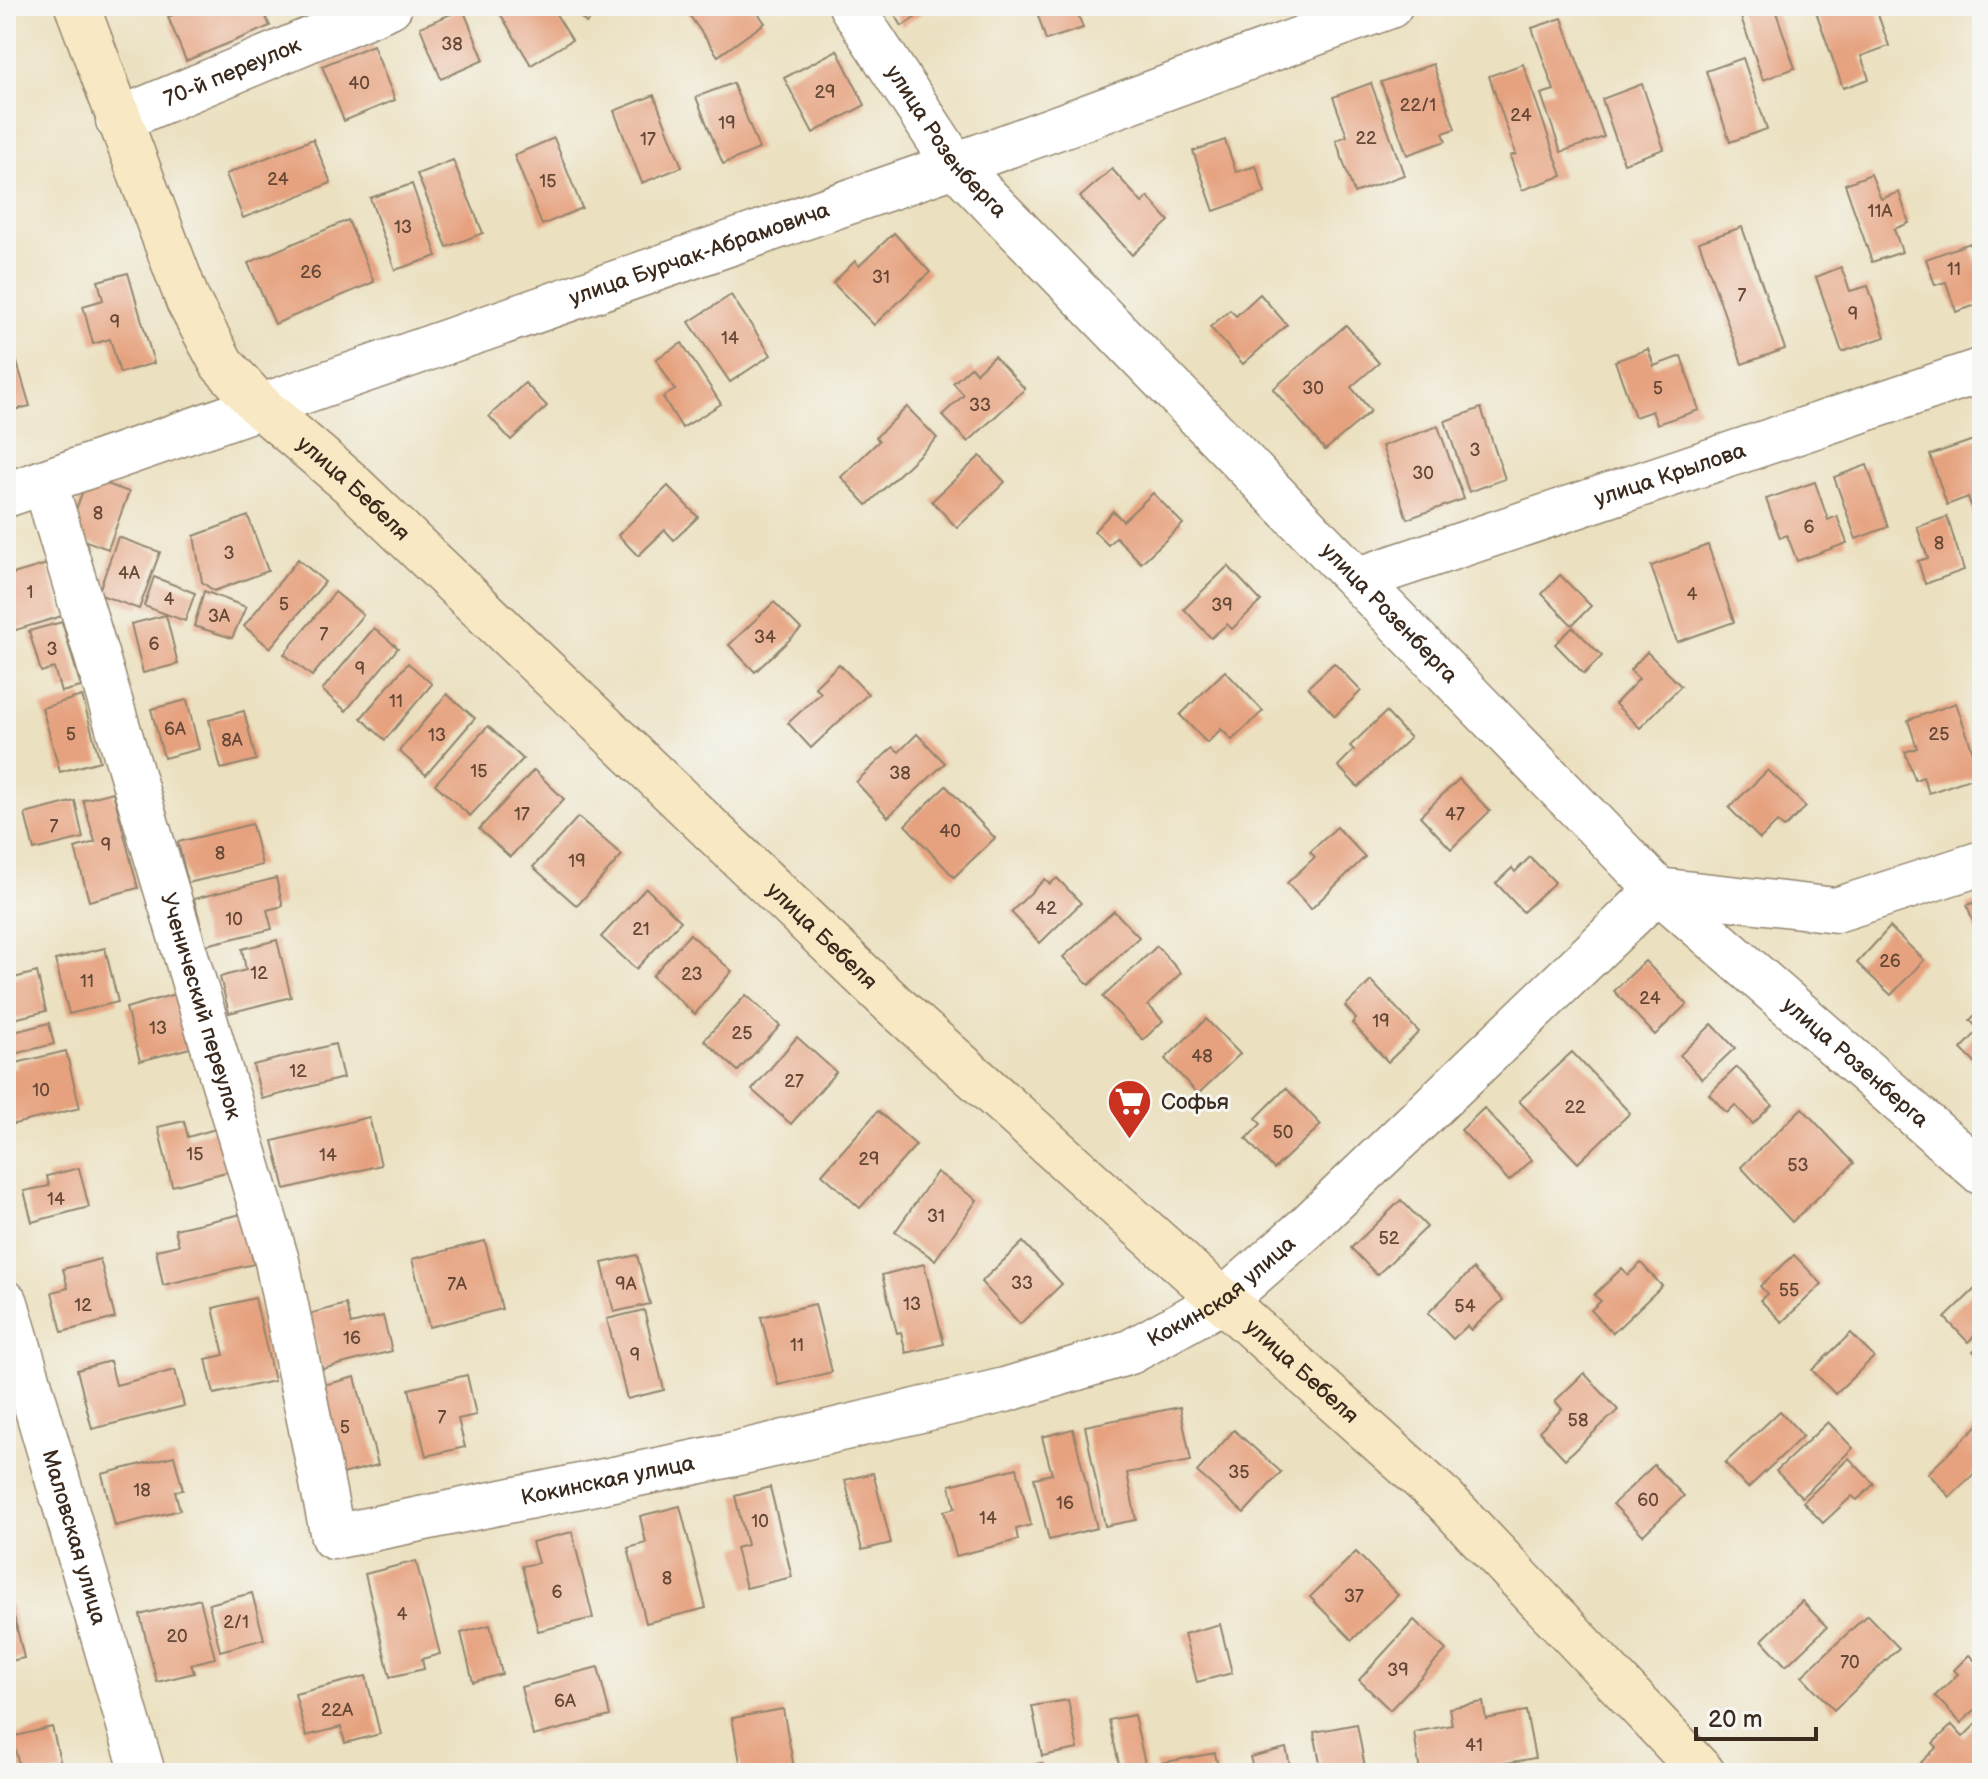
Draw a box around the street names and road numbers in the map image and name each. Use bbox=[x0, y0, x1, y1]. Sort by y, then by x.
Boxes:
street label: 70-й переулок bbox=[160, 31, 305, 113]
street label: улица Розенберга bbox=[880, 60, 1012, 224]
street label: улица Бурчак-Абрамовича bbox=[565, 196, 833, 312]
street label: улица Бебеля bbox=[291, 430, 416, 547]
street label: улица Крылова bbox=[1591, 437, 1749, 513]
street label: улица Розенберга bbox=[1315, 537, 1464, 689]
street label: улица Бебеля bbox=[761, 876, 883, 995]
street label: Ученический переулок bbox=[154, 890, 248, 1123]
street label: улица Розенберга bbox=[1777, 991, 1934, 1134]
street label: Кокинская улица bbox=[1142, 1230, 1301, 1353]
street label: улица Бебеля bbox=[1239, 1313, 1364, 1429]
street label: Маловская улица bbox=[36, 1446, 113, 1628]
street label: Кокинская улица bbox=[519, 1449, 697, 1511]

